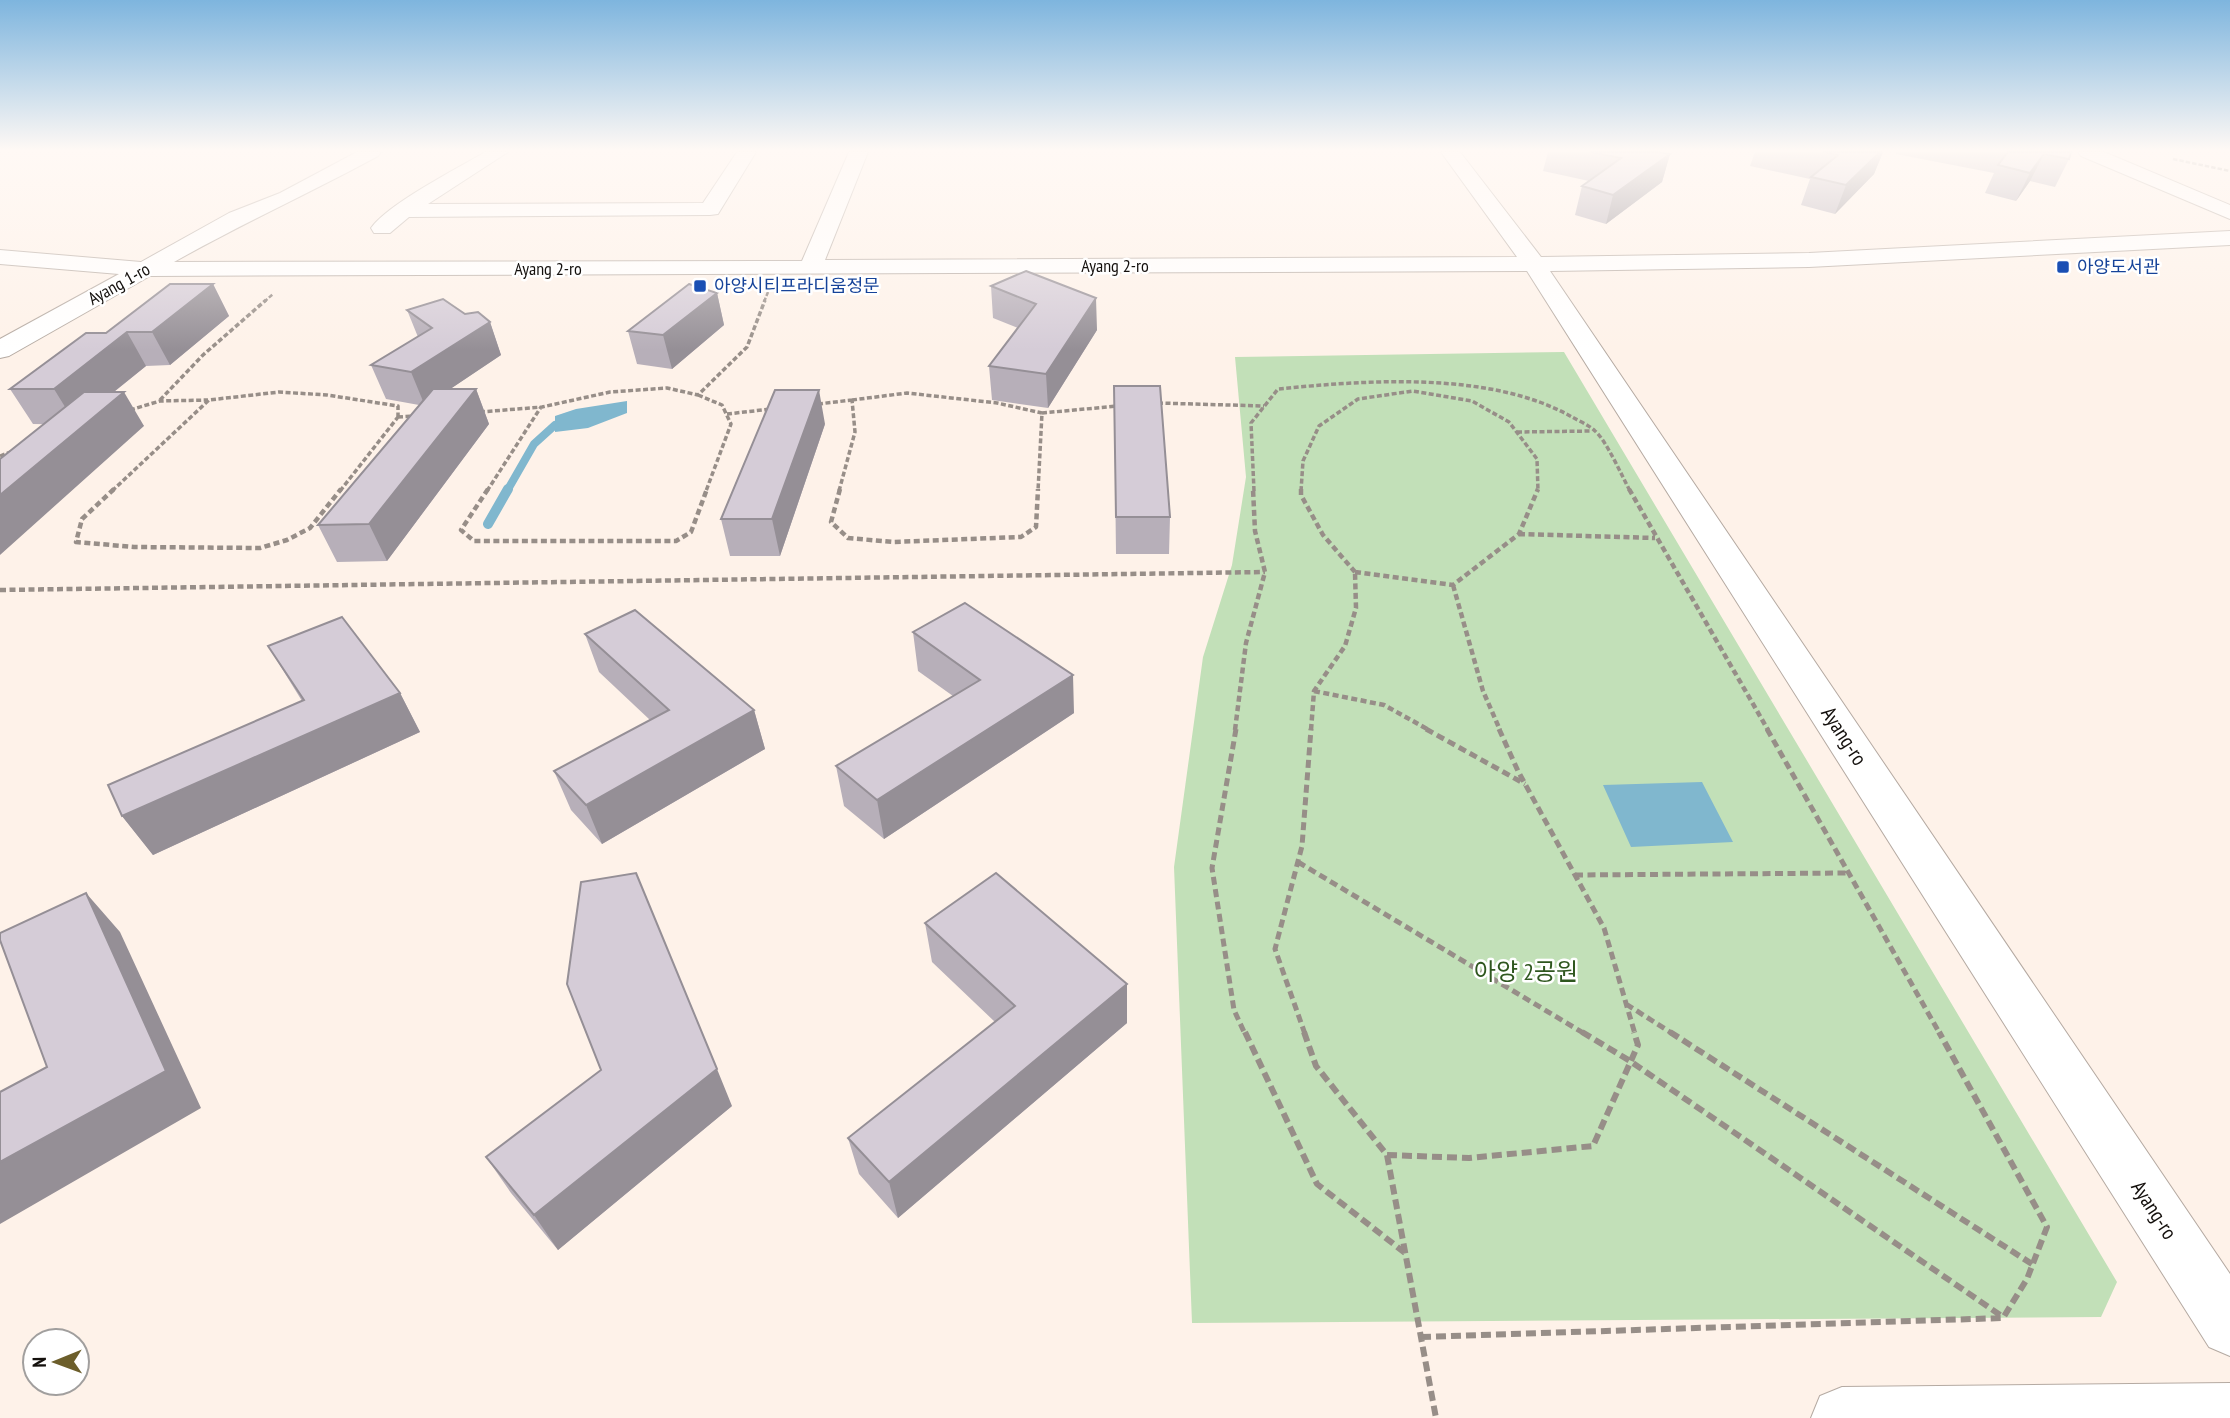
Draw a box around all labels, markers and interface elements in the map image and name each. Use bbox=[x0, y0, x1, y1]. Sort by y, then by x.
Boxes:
street label: Ayang 2-ro bbox=[1081, 254, 1149, 277]
place label: 아양도서관 bbox=[2077, 255, 2160, 278]
street label: Ayang 1-ro bbox=[84, 257, 154, 310]
street label: Ayang 2-ro bbox=[514, 257, 582, 280]
marker: 아양도서관 bbox=[2055, 259, 2071, 275]
place label: 아양시티프라디움정문 bbox=[714, 274, 880, 297]
marker: 아양시티프라디움정문 bbox=[692, 278, 708, 294]
street label: Ayang-ro bbox=[1815, 701, 1873, 770]
park label: 아양 2공원 bbox=[1474, 956, 1578, 987]
street label: Ayang-ro bbox=[2125, 1175, 2183, 1244]
north arrow bbox=[21, 1327, 91, 1397]
text: N bbox=[27, 1357, 51, 1368]

